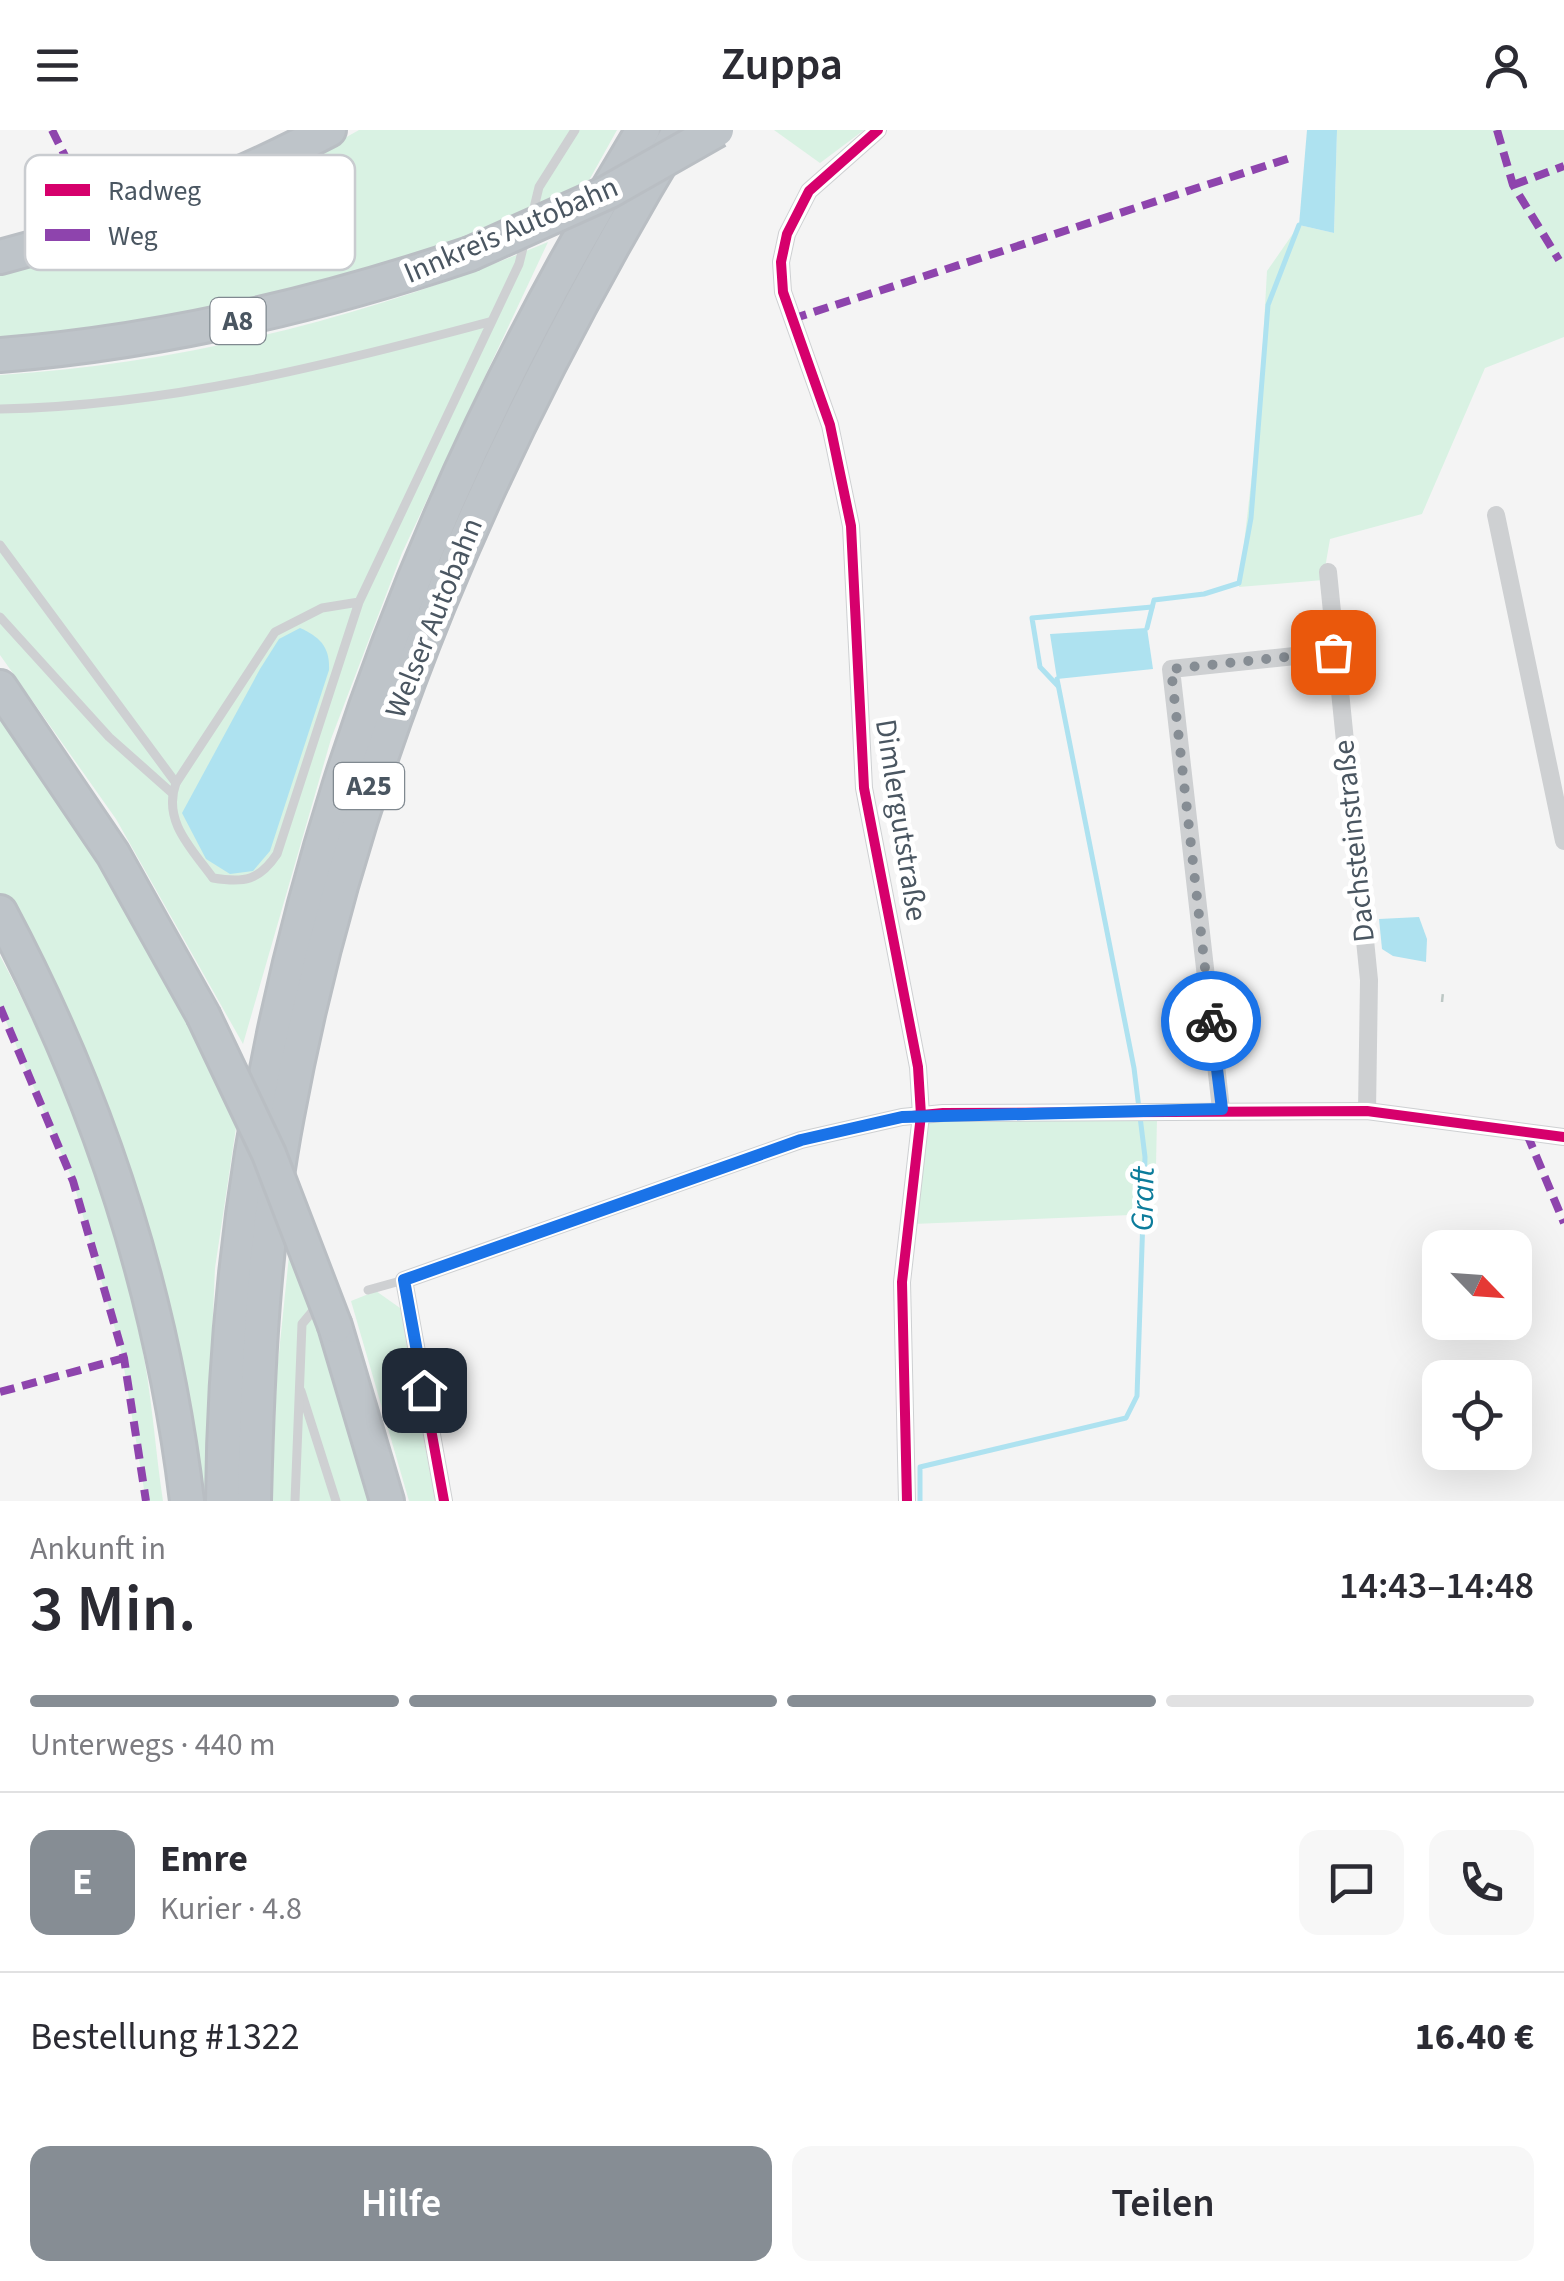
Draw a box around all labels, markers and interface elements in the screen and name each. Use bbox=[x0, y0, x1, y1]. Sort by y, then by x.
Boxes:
text: Zuppa bbox=[721, 33, 843, 97]
icon: menu bbox=[30, 38, 85, 93]
icon: person bbox=[1479, 38, 1534, 93]
legend bbox=[25, 155, 355, 270]
street label: Innkreis Autobahn bbox=[397, 165, 625, 295]
text: Radweg bbox=[108, 171, 201, 211]
text: Weg bbox=[108, 216, 158, 256]
road number: A8 bbox=[210, 298, 266, 344]
street label: Welser Autobahn bbox=[374, 511, 494, 725]
pin bbox=[1291, 610, 1376, 695]
icon: bag bbox=[1306, 625, 1361, 680]
street label: Dimlergutstraße bbox=[864, 716, 938, 924]
street label: Dachsteinstraße bbox=[1322, 738, 1386, 944]
road number: A25 bbox=[334, 763, 404, 809]
courier bbox=[1161, 971, 1261, 1071]
icon: bike bbox=[1184, 994, 1239, 1049]
water label: Graft bbox=[1119, 1165, 1167, 1232]
north arrow bbox=[1422, 1230, 1532, 1340]
map controls bbox=[1422, 1230, 1532, 1470]
pin bbox=[382, 1348, 467, 1433]
button: locate bbox=[1422, 1360, 1532, 1470]
icon: home bbox=[397, 1363, 452, 1418]
text: Ankunft in bbox=[30, 1526, 166, 1572]
text: 14:43–14:48 bbox=[1339, 1559, 1534, 1613]
text: 3 Min. bbox=[30, 1563, 196, 1656]
text: Unterwegs · 440 m bbox=[30, 1722, 276, 1768]
button: chat bbox=[1299, 1830, 1404, 1935]
button: phone bbox=[1429, 1830, 1534, 1935]
text: Emre bbox=[160, 1832, 248, 1886]
text: E bbox=[72, 1855, 93, 1909]
text: Kurier · 4.8 bbox=[160, 1886, 302, 1932]
text: Bestellung #1322 bbox=[30, 2010, 300, 2064]
text: 16.40 € bbox=[1415, 2010, 1534, 2064]
button: Hilfe bbox=[30, 2146, 772, 2261]
button: Teilen bbox=[792, 2146, 1534, 2261]

